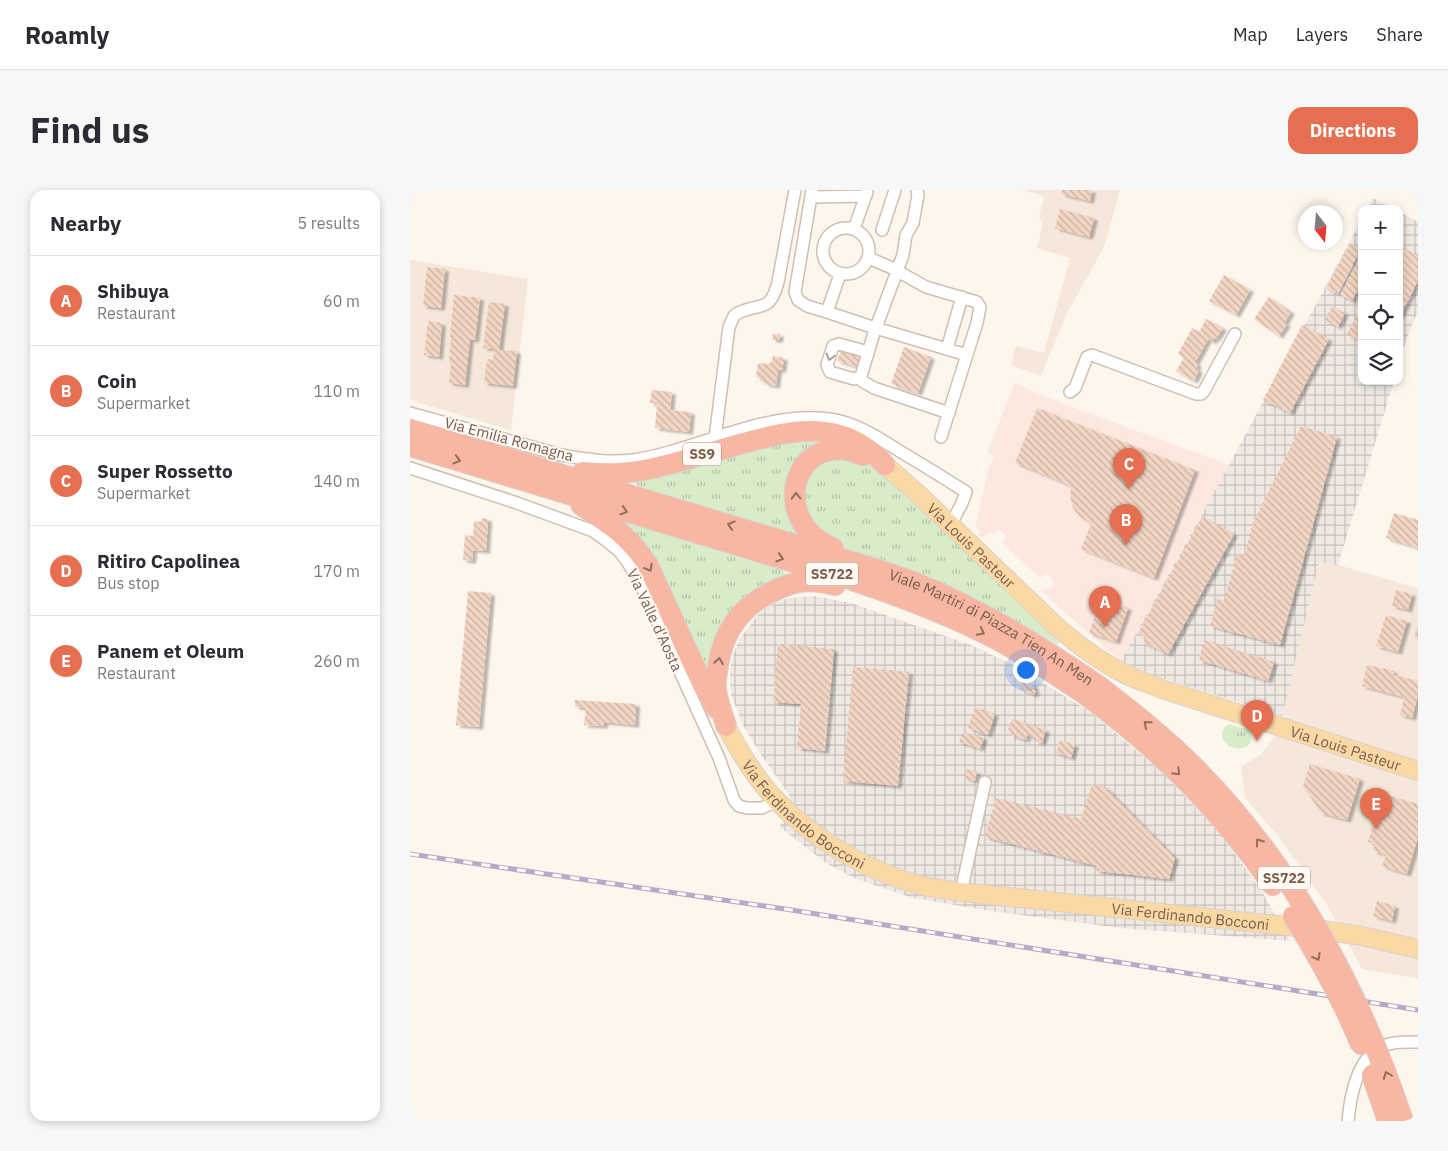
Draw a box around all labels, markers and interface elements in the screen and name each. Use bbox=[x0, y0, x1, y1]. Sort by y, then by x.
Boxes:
text: Roamly bbox=[25, 19, 109, 51]
text: Map bbox=[1233, 23, 1268, 46]
text: Layers bbox=[1296, 23, 1348, 46]
text: Share bbox=[1376, 23, 1423, 46]
text: Find us bbox=[30, 107, 149, 153]
button: Directions bbox=[1288, 107, 1418, 154]
north arrow bbox=[1298, 205, 1343, 250]
map controls bbox=[1358, 205, 1403, 385]
button: + bbox=[1358, 205, 1403, 250]
text: Nearby bbox=[50, 209, 121, 237]
text: 5 results bbox=[297, 213, 360, 233]
button: − bbox=[1358, 250, 1403, 295]
text: Shibuya bbox=[97, 279, 169, 303]
text: A bbox=[61, 291, 71, 311]
text: 60 m bbox=[323, 291, 360, 311]
button: locate bbox=[1358, 295, 1403, 340]
text: Restaurant bbox=[97, 303, 176, 323]
button: layers bbox=[1358, 340, 1403, 385]
one-way arrow bbox=[825, 353, 836, 361]
text: Coin bbox=[97, 369, 137, 393]
text: B bbox=[61, 381, 71, 401]
text: 110 m bbox=[313, 381, 360, 401]
text: Supermarket bbox=[97, 393, 190, 413]
street label: Via Emilia Romagna bbox=[442, 413, 576, 465]
road number: SS9 bbox=[683, 442, 721, 466]
pin: C bbox=[1113, 448, 1145, 489]
one-way arrow bbox=[452, 455, 460, 465]
text: Super Rossetto bbox=[97, 459, 233, 483]
text: C bbox=[61, 471, 71, 491]
text: 140 m bbox=[313, 471, 360, 491]
text: Supermarket bbox=[97, 483, 190, 503]
one-way arrow bbox=[790, 491, 801, 499]
street label: Via Louis Pasteur bbox=[923, 499, 1020, 592]
pin: B bbox=[1110, 504, 1142, 545]
one-way arrow bbox=[620, 506, 628, 516]
one-way arrow bbox=[727, 521, 735, 531]
text: Ritiro Capolinea bbox=[97, 549, 240, 573]
one-way arrow bbox=[775, 552, 783, 562]
text: D bbox=[60, 561, 72, 581]
text: 170 m bbox=[313, 561, 360, 581]
road number: SS722 bbox=[806, 562, 858, 586]
one-way arrow bbox=[643, 563, 653, 572]
street label: Viale Martiri di Piazza Tien An Men bbox=[887, 564, 1097, 689]
street label: Via Valle d'Aosta bbox=[623, 566, 687, 674]
text: Bus stop bbox=[97, 573, 160, 593]
pin: A bbox=[1089, 586, 1121, 627]
one-way arrow bbox=[976, 626, 985, 636]
text: Panem et Oleum bbox=[97, 639, 244, 663]
text: E bbox=[61, 651, 71, 671]
text: 260 m bbox=[313, 651, 360, 671]
one-way arrow bbox=[713, 657, 723, 666]
your location bbox=[1013, 657, 1039, 683]
text: Restaurant bbox=[97, 663, 176, 683]
pin: D bbox=[1241, 700, 1273, 741]
one-way arrow bbox=[1144, 721, 1153, 730]
street label: Via Louis Pasteur bbox=[1288, 721, 1404, 775]
street label: Via Ferdinando Bocconi bbox=[738, 756, 868, 873]
one-way arrow bbox=[1172, 766, 1181, 775]
pin: E bbox=[1360, 788, 1392, 829]
one-way arrow bbox=[1256, 838, 1265, 847]
road number: SS722 bbox=[1258, 866, 1310, 890]
street label: Via Ferdinando Bocconi bbox=[1111, 898, 1270, 934]
one-way arrow bbox=[1311, 951, 1321, 960]
one-way arrow bbox=[1383, 1071, 1393, 1080]

